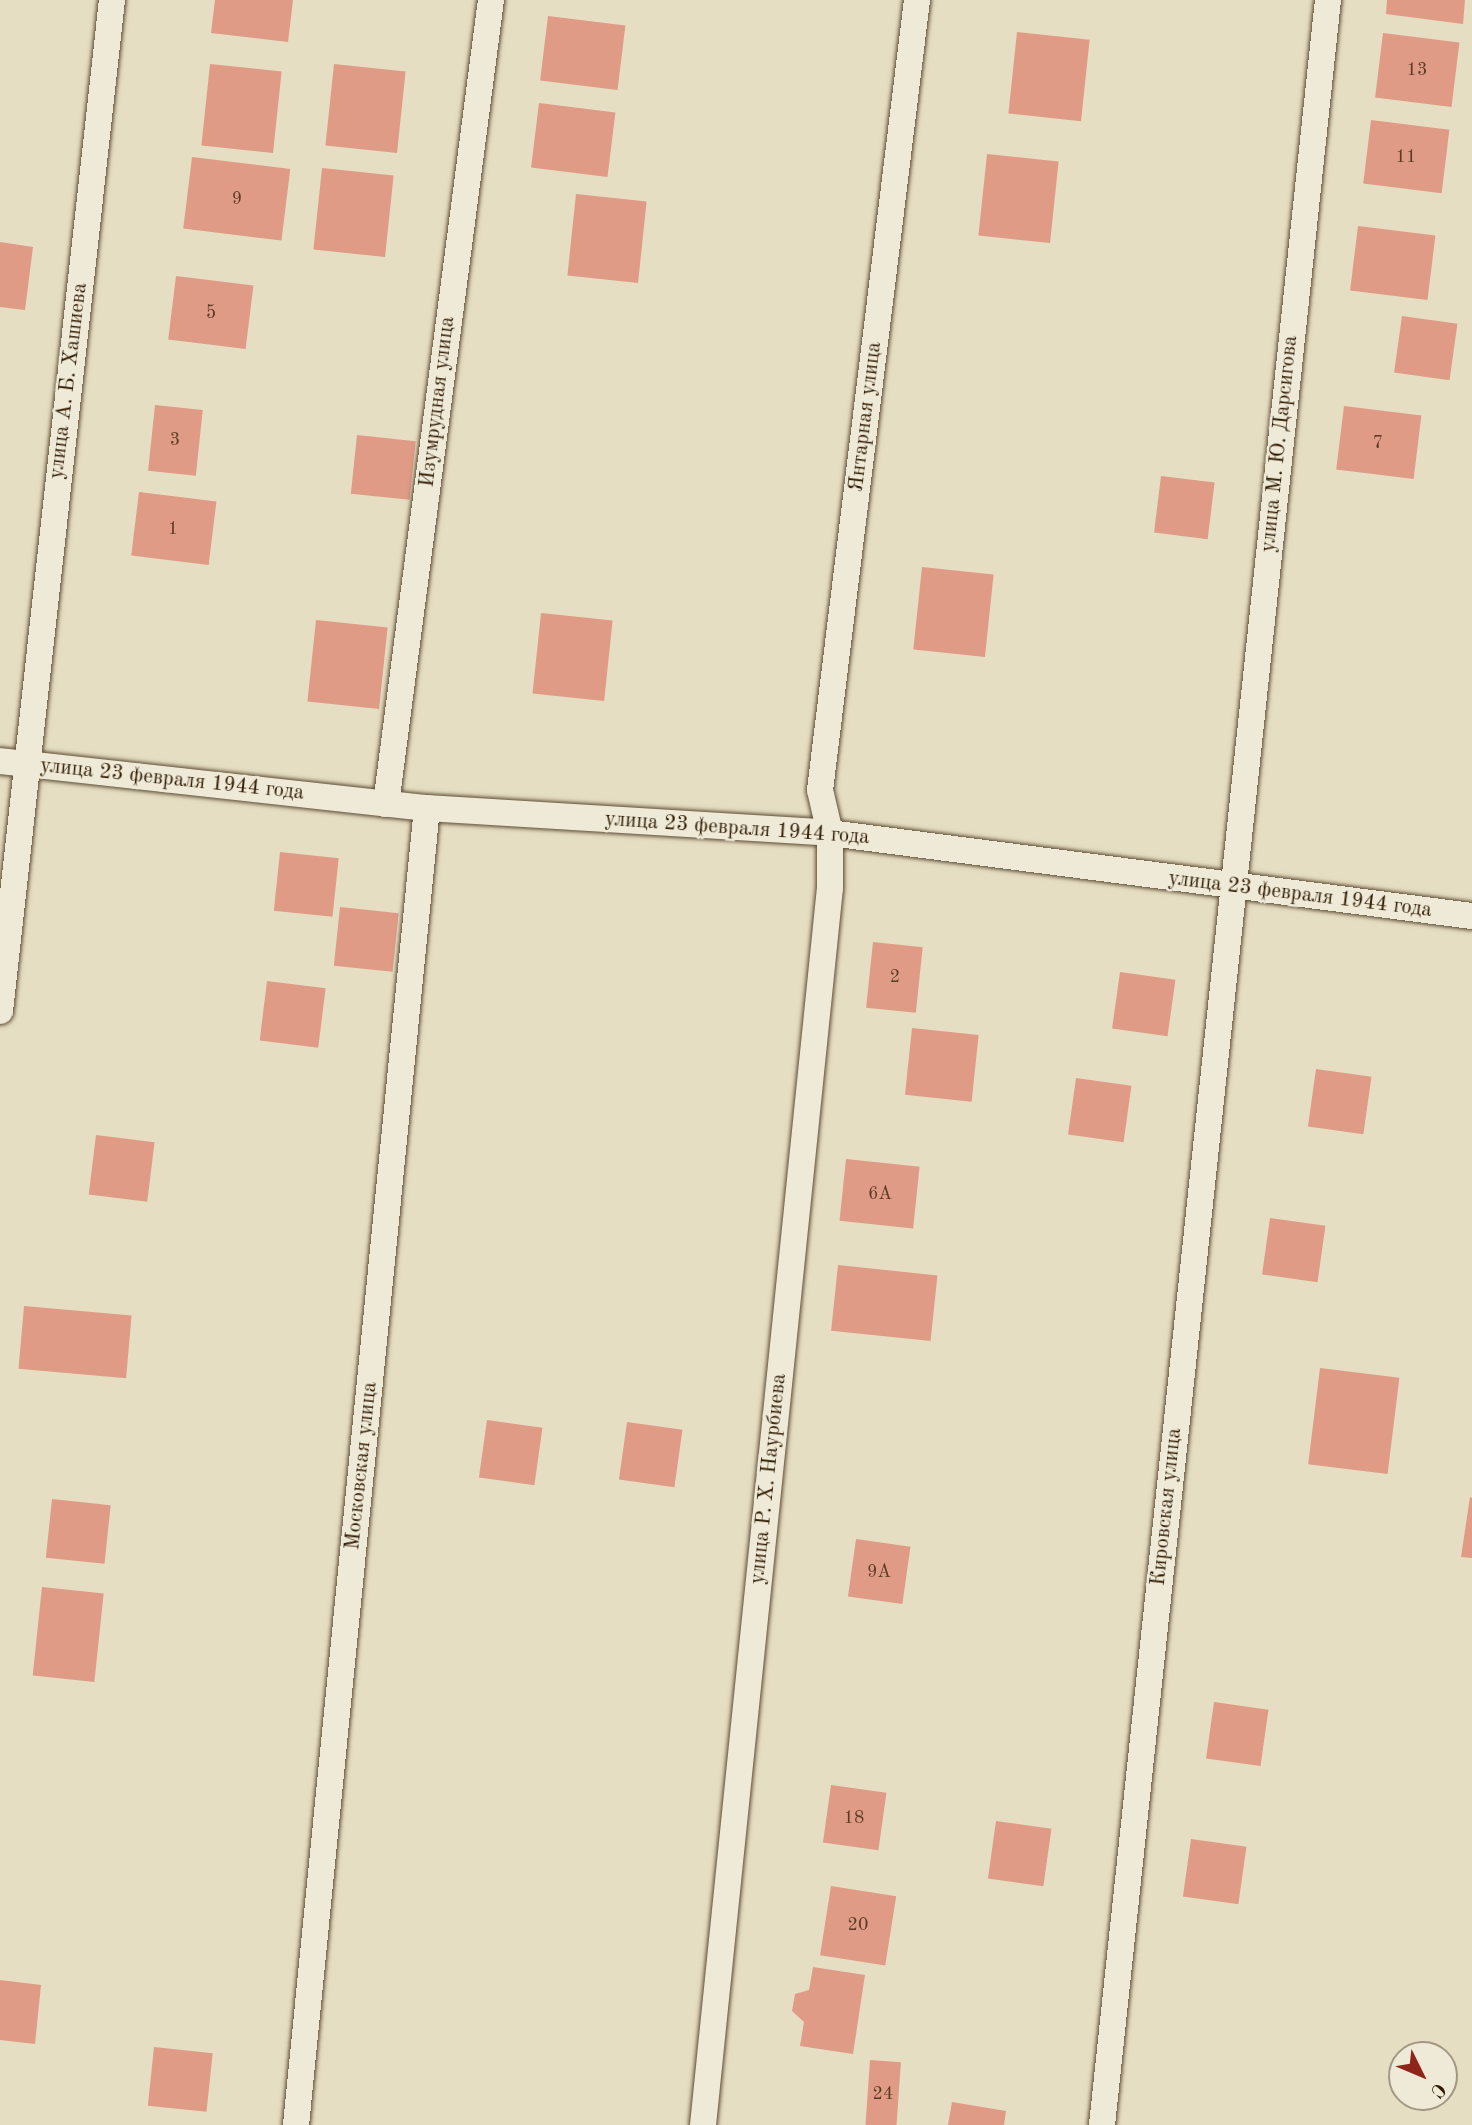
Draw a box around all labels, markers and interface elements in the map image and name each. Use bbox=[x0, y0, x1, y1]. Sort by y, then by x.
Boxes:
house number: 13 bbox=[1407, 59, 1427, 81]
house number: 11 bbox=[1396, 146, 1416, 168]
house number: 9 bbox=[232, 188, 242, 210]
street label: улица А. Б. Хашиева bbox=[44, 281, 94, 481]
house number: 5 bbox=[206, 302, 216, 324]
street label: Изумрудная улица bbox=[415, 315, 461, 489]
street label: улица М. Ю. Дарсигова bbox=[1256, 334, 1304, 554]
street label: Янтарная улица bbox=[844, 341, 888, 493]
house number: 3 bbox=[170, 429, 180, 451]
house number: 7 bbox=[1373, 432, 1383, 454]
house number: 1 bbox=[168, 518, 178, 540]
street label: улица 23 февраля 1944 года bbox=[39, 754, 305, 806]
street label: улица 23 февраля 1944 года bbox=[604, 807, 870, 851]
street label: улица 23 февраля 1944 года bbox=[1167, 866, 1433, 924]
house number: 2 bbox=[890, 966, 900, 988]
house number: 6А bbox=[868, 1183, 892, 1205]
street label: улица Р. Х. Наурбиева bbox=[745, 1372, 793, 1586]
street label: Московская улица bbox=[341, 1381, 383, 1551]
street label: Кировская улица bbox=[1146, 1427, 1188, 1587]
house number: 9А bbox=[867, 1561, 891, 1583]
house number: 18 bbox=[844, 1807, 864, 1829]
house number: 20 bbox=[848, 1914, 868, 1936]
north arrow bbox=[1388, 2041, 1458, 2111]
text: С bbox=[1426, 2078, 1448, 2100]
house number: 24 bbox=[873, 2083, 893, 2105]

